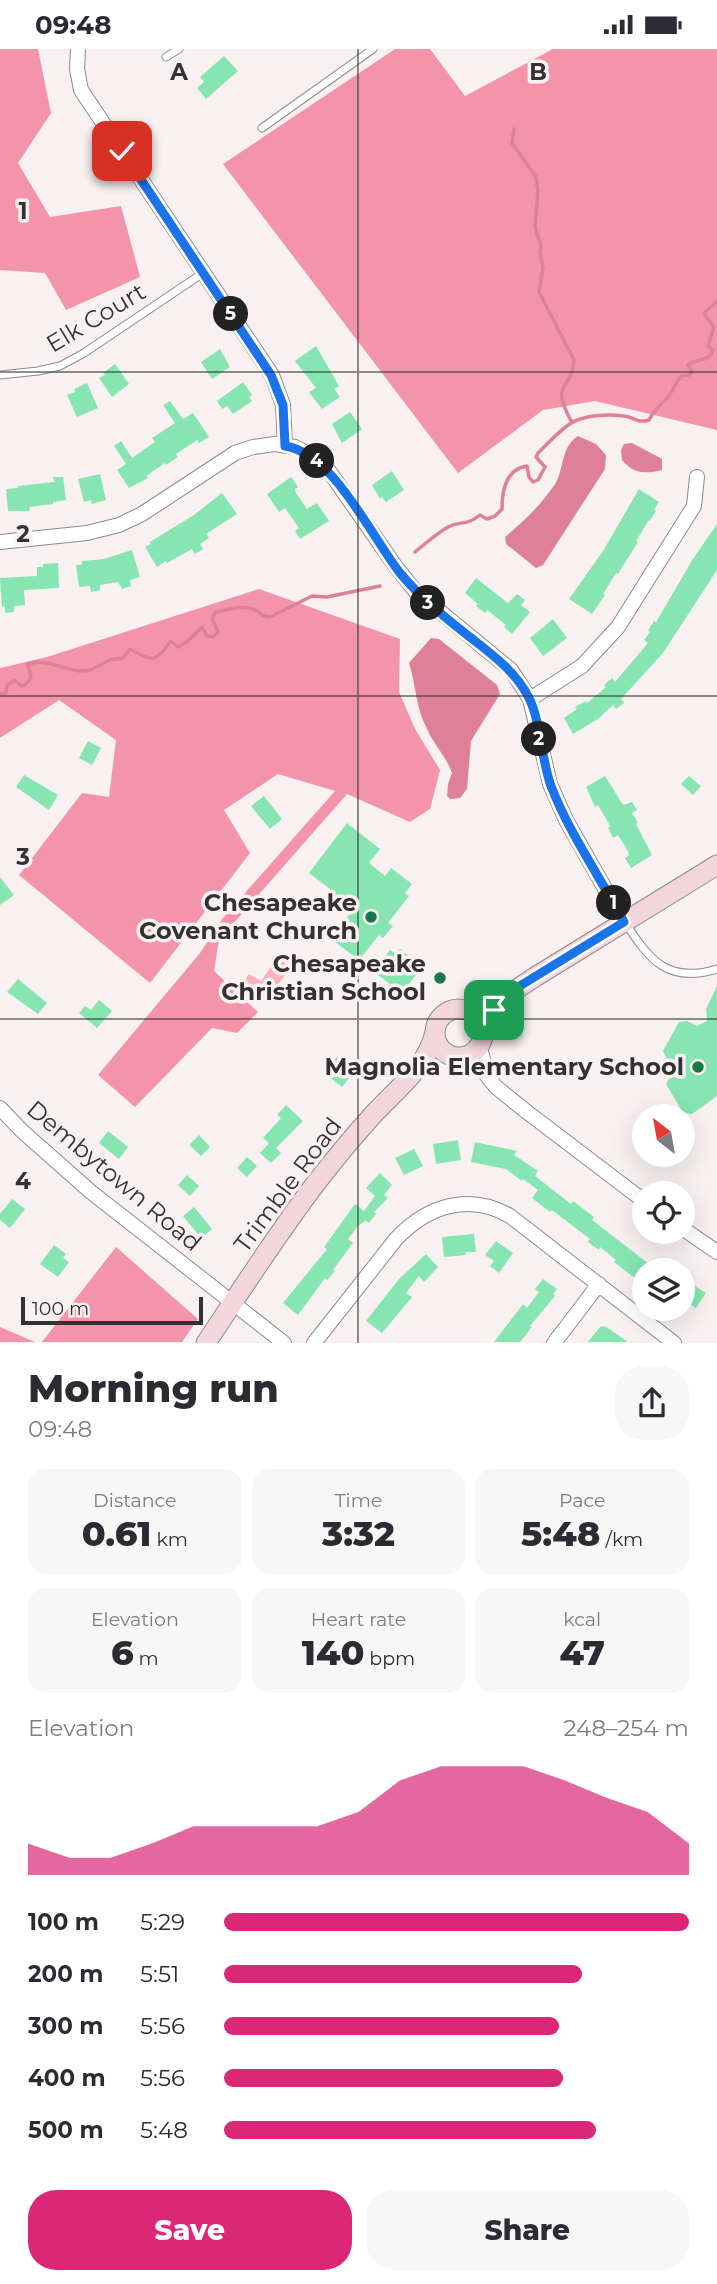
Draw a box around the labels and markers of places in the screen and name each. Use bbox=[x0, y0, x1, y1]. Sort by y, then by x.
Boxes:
pin bbox=[92, 121, 152, 181]
pin: 5 bbox=[214, 296, 248, 331]
pin: 4 bbox=[300, 443, 334, 479]
pin: 3 bbox=[410, 585, 446, 621]
pin: 2 bbox=[522, 721, 556, 757]
pin: 1 bbox=[596, 885, 632, 921]
place label: Chesapeake Covenant Church bbox=[139, 888, 357, 945]
marker: Chesapeake Covenant Church bbox=[363, 909, 379, 925]
place label: Chesapeake Christian School bbox=[221, 949, 426, 1006]
marker: Chesapeake Christian School bbox=[432, 970, 448, 986]
pin bbox=[464, 980, 524, 1040]
place label: Magnolia Elementary School bbox=[324, 1052, 684, 1081]
marker: Magnolia Elementary School bbox=[690, 1059, 706, 1075]

